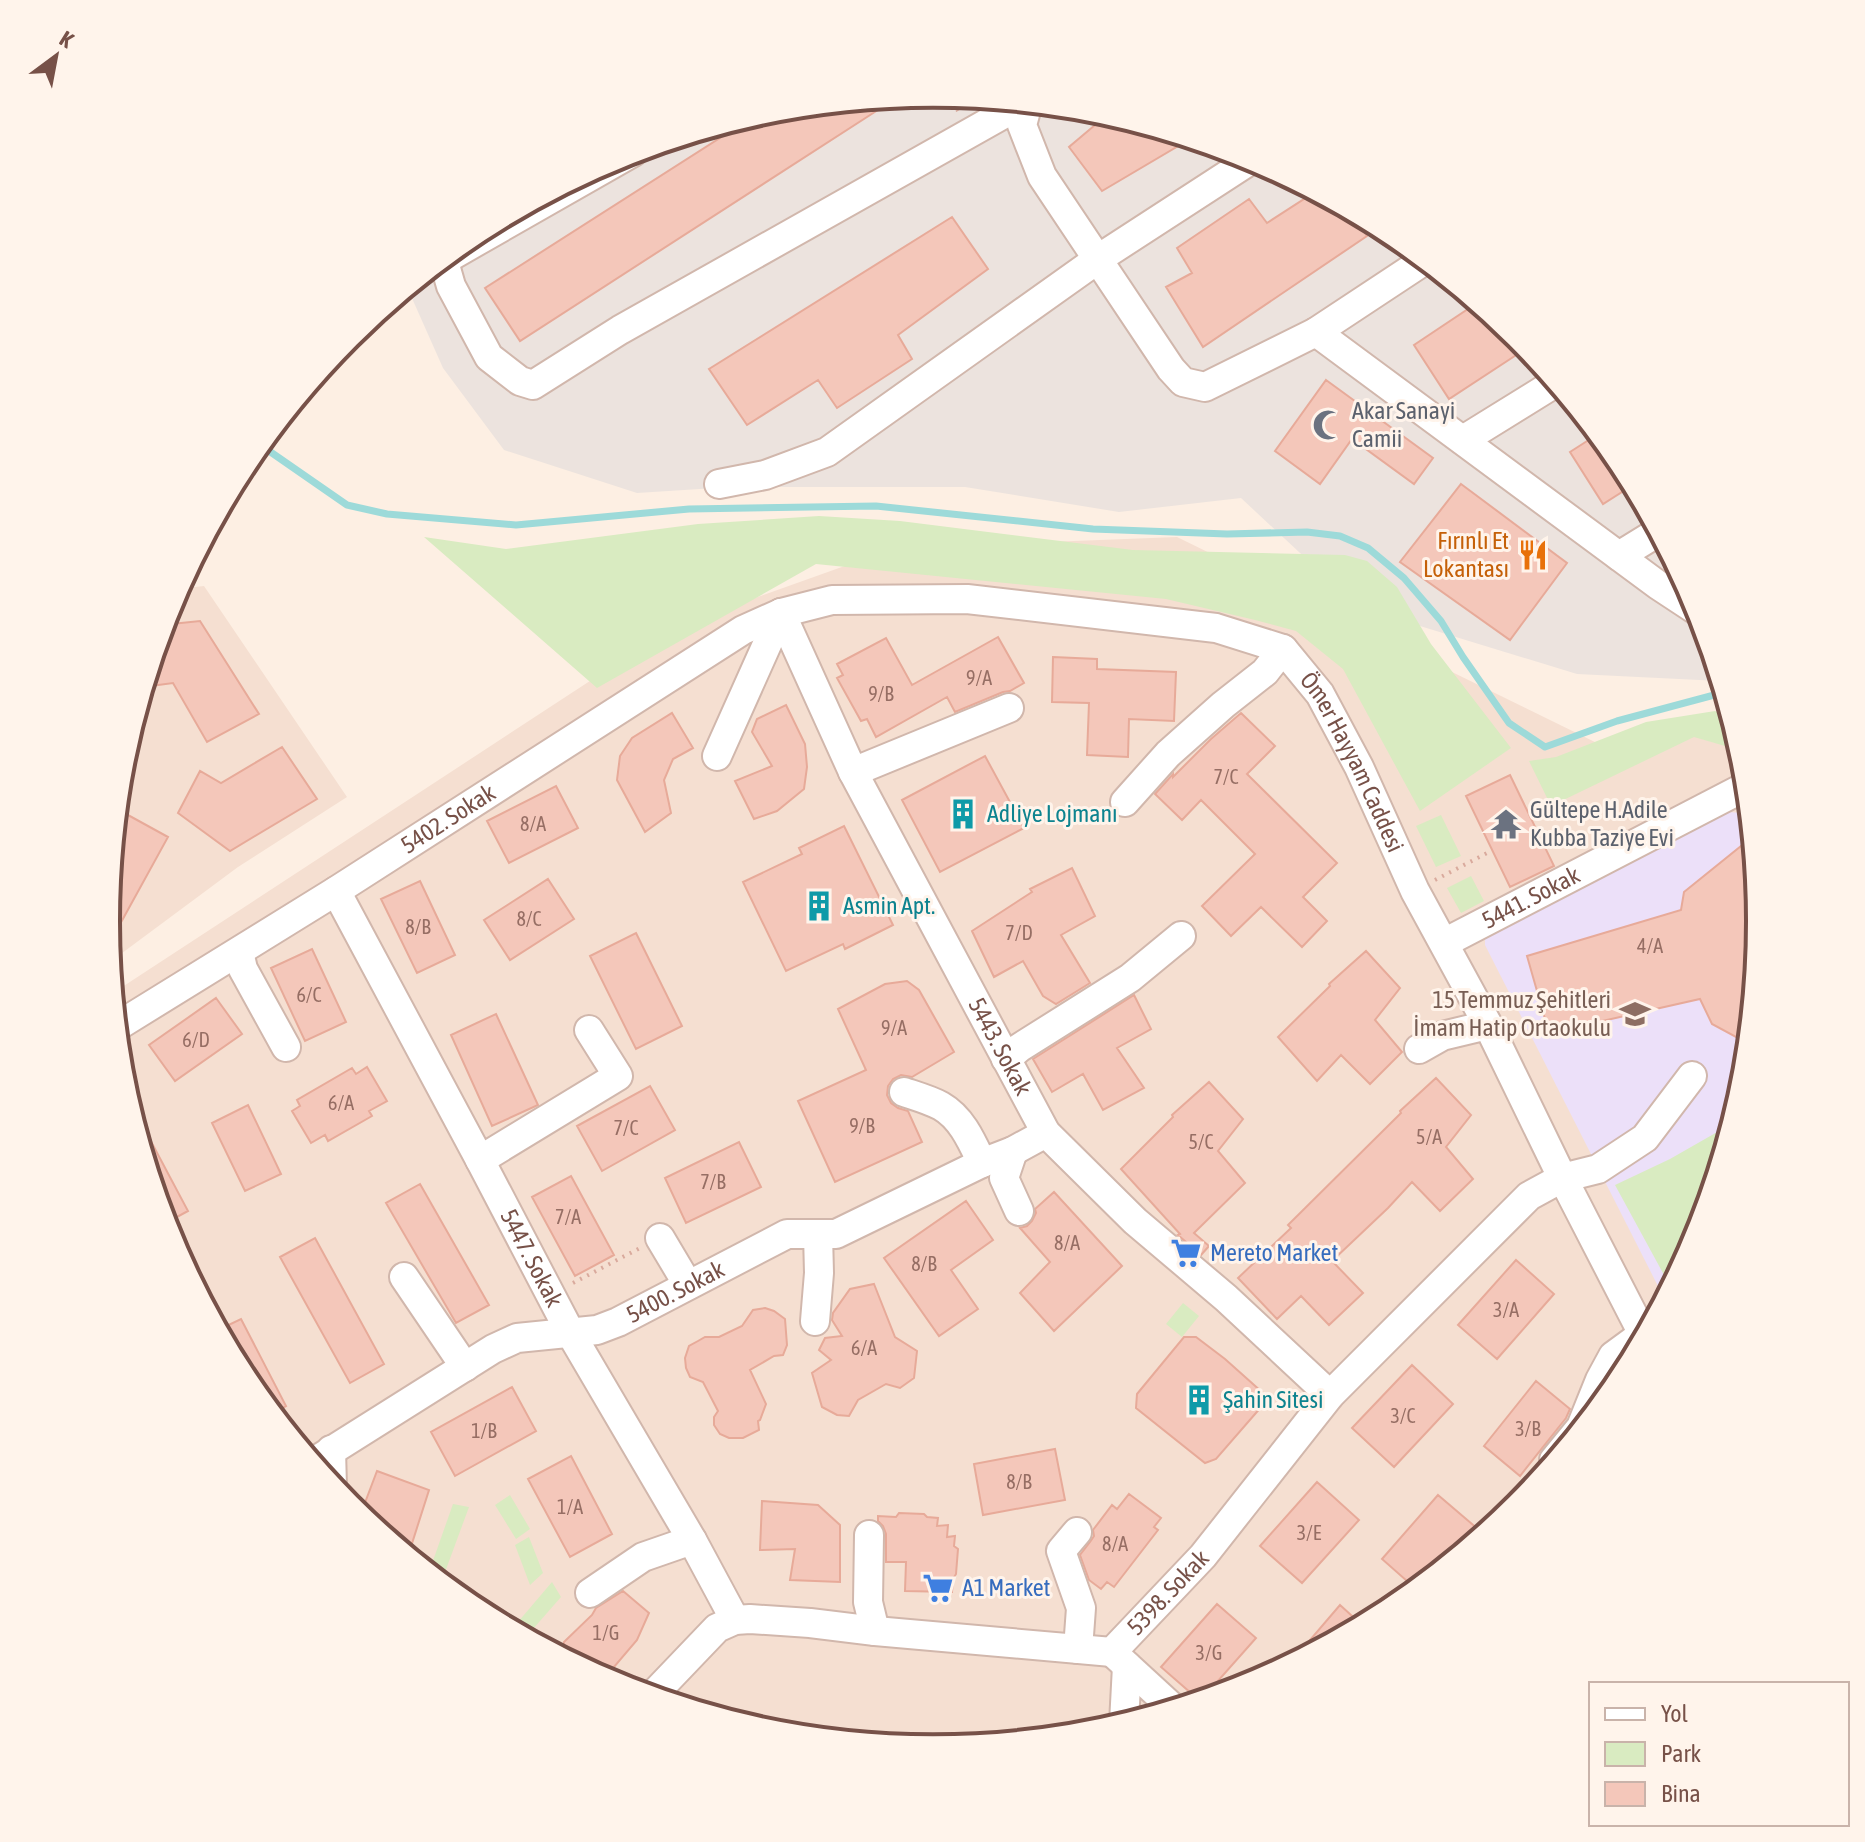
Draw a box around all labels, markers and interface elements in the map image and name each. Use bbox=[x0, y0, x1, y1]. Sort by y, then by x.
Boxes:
north arrow bbox=[16, 16, 96, 96]
text: K bbox=[55, 25, 78, 53]
place label: Akar Sanayi Camii bbox=[1352, 397, 1455, 452]
mosque icon: Akar Sanayi Camii bbox=[1311, 408, 1345, 442]
place label: Fırınlı Et Lokantası bbox=[1423, 527, 1509, 582]
restaurant icon: Fırınlı Et Lokantası bbox=[1516, 538, 1550, 572]
house number: 9/A bbox=[966, 666, 992, 689]
street label: Ömer Hayyam Caddesi bbox=[1295, 667, 1410, 856]
house number: 9/B bbox=[868, 682, 894, 705]
house number: 7/C bbox=[1213, 765, 1239, 788]
street label: 5402. Sokak bbox=[396, 778, 500, 859]
place label: Gültepe H.Adile Kubba Taziye Evi bbox=[1530, 796, 1674, 851]
building icon: Adliye Lojmanı bbox=[946, 797, 980, 831]
place label: Adliye Lojmanı bbox=[987, 800, 1118, 827]
temple icon: Gültepe H.Adile Kubba Taziye Evi bbox=[1489, 807, 1523, 841]
house number: 8/A bbox=[520, 812, 546, 835]
street label: 5441. Sokak bbox=[1477, 861, 1585, 934]
building icon: Asmin Apt. bbox=[802, 889, 836, 923]
place label: Asmin Apt. bbox=[843, 892, 935, 919]
house number: 8/C bbox=[516, 907, 542, 930]
house number: 8/B bbox=[405, 915, 431, 938]
house number: 7/D bbox=[1005, 921, 1033, 944]
house number: 4/A bbox=[1637, 934, 1663, 957]
house number: 6/C bbox=[296, 983, 322, 1006]
place label: 15 Temmuz Şehitleri İmam Hatip Ortaokulu bbox=[1413, 986, 1611, 1041]
street label: 5443. Sokak bbox=[963, 993, 1037, 1100]
school or university icon: 15 Temmuz Şehitleri İmam Hatip Ortaokulu bbox=[1618, 997, 1652, 1031]
house number: 9/A bbox=[881, 1016, 907, 1039]
house number: 6/D bbox=[182, 1028, 210, 1051]
house number: 6/A bbox=[328, 1091, 354, 1114]
house number: 9/B bbox=[849, 1114, 875, 1137]
house number: 7/C bbox=[613, 1116, 639, 1139]
house number: 5/A bbox=[1416, 1125, 1442, 1148]
house number: 5/C bbox=[1188, 1130, 1214, 1153]
house number: 7/B bbox=[700, 1170, 726, 1193]
street label: 5447. Sokak bbox=[495, 1205, 569, 1312]
house number: 7/A bbox=[555, 1205, 581, 1228]
house number: 8/A bbox=[1054, 1231, 1080, 1254]
supermarket icon: Mereto Market bbox=[1169, 1236, 1203, 1270]
place label: Mereto Market bbox=[1210, 1239, 1338, 1266]
house number: 8/B bbox=[911, 1252, 937, 1275]
street label: 5400. Sokak bbox=[622, 1255, 729, 1328]
house number: 3/A bbox=[1493, 1298, 1519, 1321]
house number: 6/A bbox=[851, 1336, 877, 1359]
building icon: Şahin Sitesi bbox=[1182, 1383, 1216, 1417]
place label: Şahin Sitesi bbox=[1223, 1386, 1324, 1413]
house number: 3/C bbox=[1390, 1404, 1416, 1427]
house number: 3/B bbox=[1515, 1417, 1541, 1440]
house number: 1/B bbox=[471, 1419, 497, 1442]
house number: 8/B bbox=[1006, 1470, 1032, 1493]
house number: 1/A bbox=[557, 1495, 583, 1518]
house number: 3/E bbox=[1297, 1521, 1322, 1544]
house number: 8/A bbox=[1102, 1532, 1128, 1555]
street label: 5398. Sokak bbox=[1121, 1544, 1214, 1640]
supermarket icon: A1 Market bbox=[921, 1571, 955, 1605]
place label: A1 Market bbox=[962, 1574, 1051, 1601]
house number: 1/G bbox=[593, 1621, 619, 1644]
house number: 3/G bbox=[1196, 1641, 1222, 1664]
legend bbox=[1589, 1682, 1849, 1826]
text: Yol bbox=[1661, 1700, 1689, 1727]
text: Park bbox=[1661, 1740, 1702, 1767]
text: Bina bbox=[1661, 1780, 1701, 1807]

